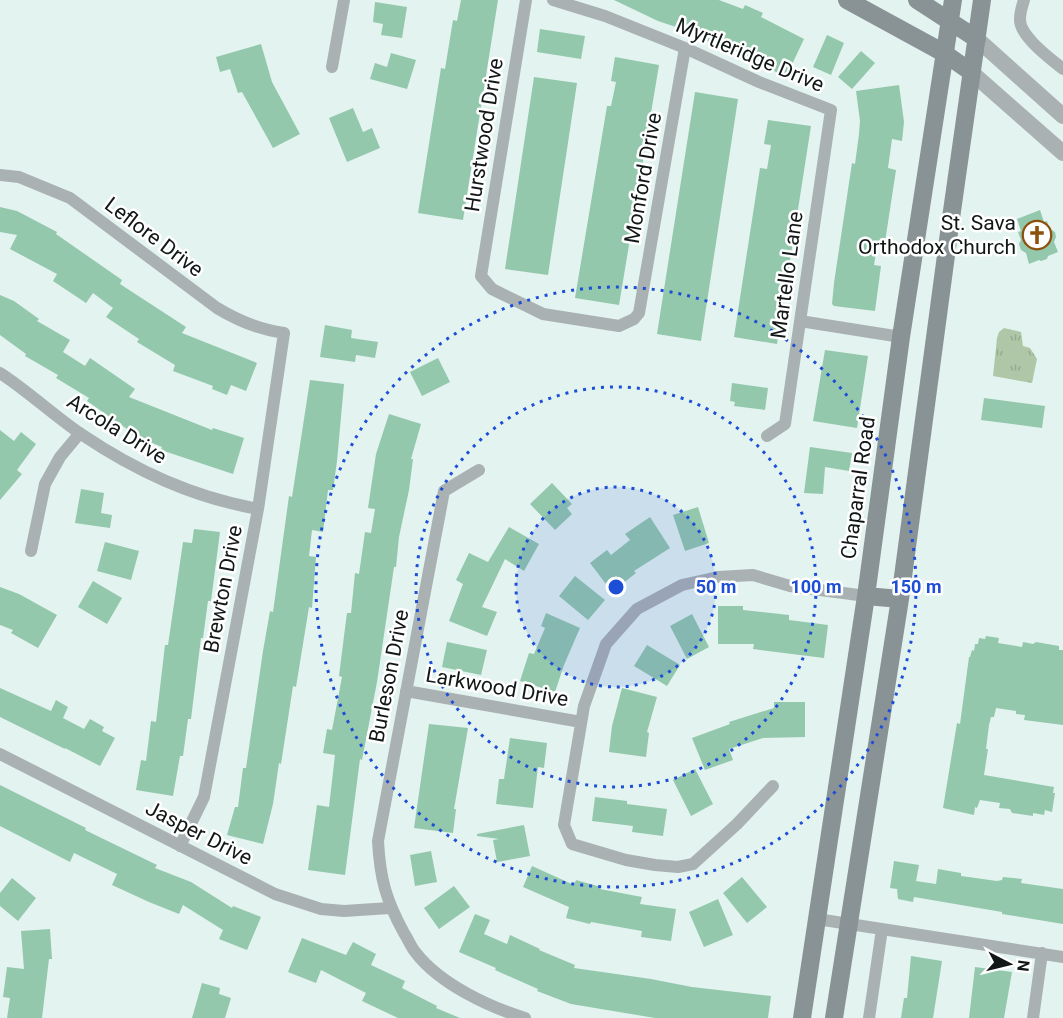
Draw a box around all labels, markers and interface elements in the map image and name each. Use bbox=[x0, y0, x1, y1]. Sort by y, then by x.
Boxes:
street label: Myrtleridge Drive bbox=[672, 13, 828, 97]
street label: Hurstwood Drive bbox=[460, 56, 508, 214]
street label: Monford Drive bbox=[620, 111, 666, 245]
street label: Leflore Drive bbox=[100, 192, 208, 282]
street label: Martello Lane bbox=[766, 210, 808, 340]
place label: St. Sava Orthodox Church bbox=[858, 211, 1016, 259]
church icon: St. Sava Orthodox Church bbox=[1021, 219, 1053, 251]
street label: Arcola Drive bbox=[63, 389, 171, 469]
street label: Chaparral Road bbox=[836, 415, 880, 561]
street label: Brewton Drive bbox=[199, 523, 247, 655]
text: 50 m bbox=[696, 576, 736, 597]
text: 100 m bbox=[790, 576, 842, 597]
text: 150 m bbox=[890, 576, 942, 597]
centre of rings bbox=[606, 577, 626, 597]
street label: Burleson Drive bbox=[364, 608, 414, 744]
street label: Larkwood Drive bbox=[424, 663, 570, 711]
street label: Jasper Drive bbox=[142, 796, 256, 870]
north arrow bbox=[979, 934, 1039, 994]
text: N bbox=[1013, 959, 1034, 973]

